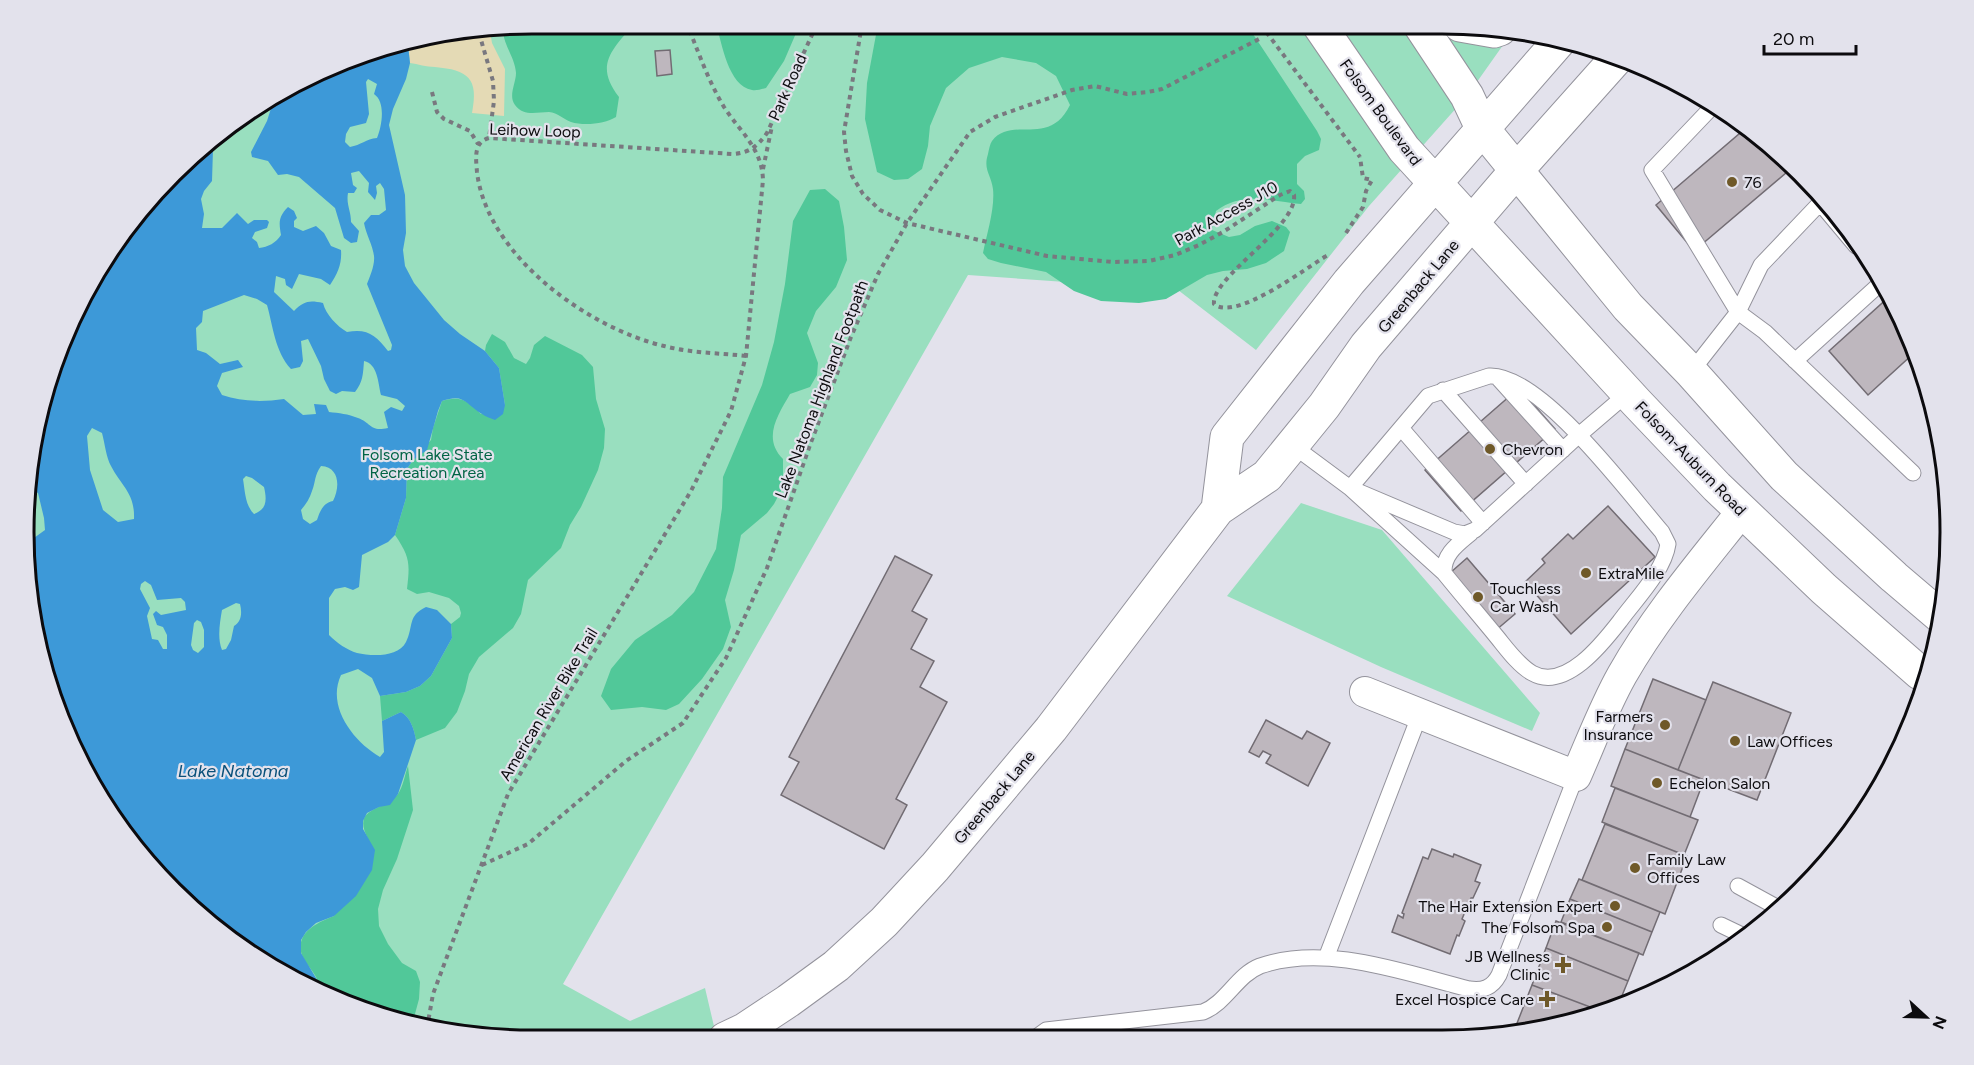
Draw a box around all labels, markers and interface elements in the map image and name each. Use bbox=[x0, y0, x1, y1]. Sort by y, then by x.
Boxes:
scale bar bbox=[1764, 18, 1856, 56]
text: 20 m bbox=[1773, 28, 1814, 50]
street label: Park Road bbox=[764, 51, 811, 124]
street label: Folsom Boulevard bbox=[1336, 55, 1426, 169]
street label: Leihow Loop bbox=[489, 119, 581, 142]
place label: 76 bbox=[1744, 173, 1762, 192]
marker: 76 bbox=[1725, 175, 1739, 189]
street label: Park Access J10 bbox=[1171, 177, 1281, 250]
street label: Greenback Lane bbox=[1374, 236, 1463, 337]
street label: Lake Natoma Highland Footpath bbox=[771, 277, 872, 501]
street label: Folsom-Auburn Road bbox=[1631, 397, 1750, 519]
place label: Chevron bbox=[1502, 440, 1563, 459]
marker: Chevron bbox=[1483, 442, 1497, 456]
park label: Folsom Lake State Recreation Area bbox=[361, 445, 493, 482]
place label: ExtraMile bbox=[1598, 564, 1664, 583]
marker: ExtraMile bbox=[1579, 566, 1593, 580]
place label: Touchless Car Wash bbox=[1490, 579, 1561, 616]
marker: Touchless Car Wash bbox=[1471, 590, 1485, 604]
street label: American River Bike Trail bbox=[495, 625, 602, 784]
place label: Farmers Insurance bbox=[1583, 707, 1653, 744]
marker: Farmers Insurance bbox=[1658, 718, 1672, 732]
place label: Law Offices bbox=[1747, 732, 1833, 751]
marker: Law Offices bbox=[1728, 734, 1742, 748]
street label: Greenback Lane bbox=[950, 747, 1039, 848]
water label: Lake Natoma bbox=[178, 760, 289, 782]
place label: Echelon Salon bbox=[1669, 774, 1770, 793]
marker: Echelon Salon bbox=[1650, 776, 1664, 790]
place label: Family Law Offices bbox=[1647, 850, 1726, 887]
marker: Family Law Offices bbox=[1628, 861, 1642, 875]
place label: The Hair Extension Expert bbox=[1419, 897, 1603, 916]
marker: The Hair Extension Expert bbox=[1608, 899, 1622, 913]
place label: The Folsom Spa bbox=[1481, 918, 1595, 937]
marker: The Folsom Spa bbox=[1600, 920, 1614, 934]
place label: JB Wellness Clinic bbox=[1465, 947, 1550, 984]
marker: JB Wellness Clinic bbox=[1554, 956, 1572, 974]
north arrow bbox=[1896, 987, 1956, 1047]
place label: Excel Hospice Care bbox=[1395, 990, 1534, 1009]
marker: Excel Hospice Care bbox=[1538, 990, 1556, 1008]
text: N bbox=[1928, 1013, 1951, 1032]

